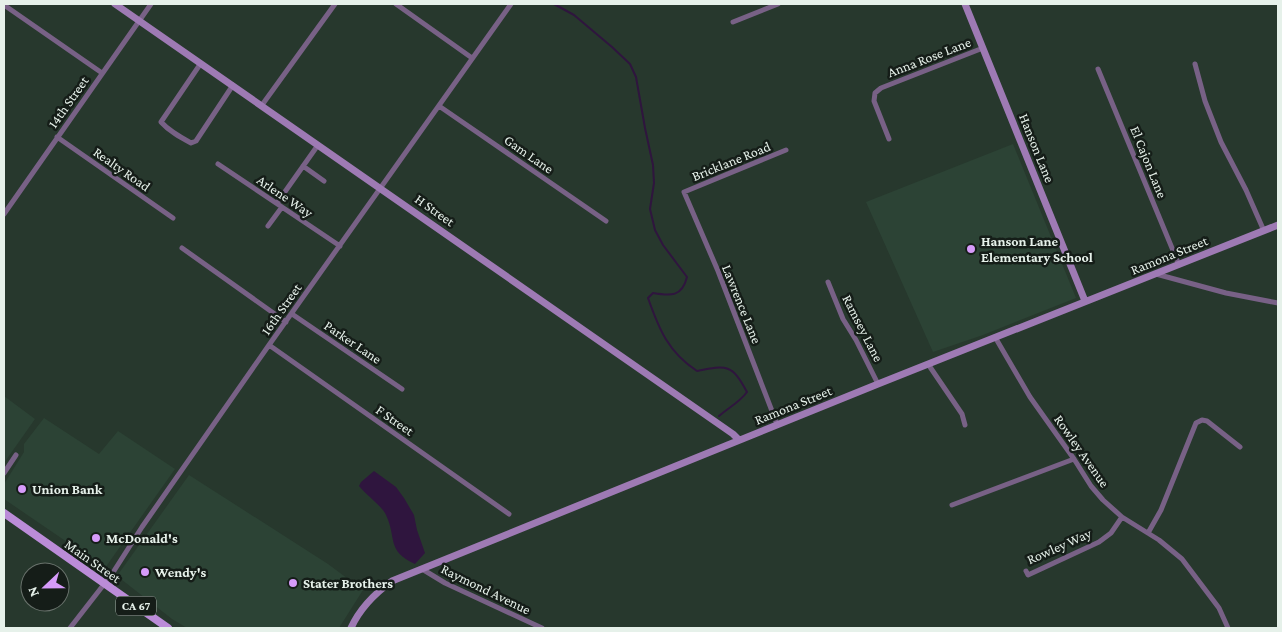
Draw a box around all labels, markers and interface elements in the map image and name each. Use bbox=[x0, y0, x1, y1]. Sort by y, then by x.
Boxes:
street label: Anna Rose Lane bbox=[885, 34, 973, 80]
street label: 14th Street bbox=[44, 73, 92, 131]
street label: Hanson Lane bbox=[1016, 111, 1058, 185]
street label: El Cajon Lane bbox=[1126, 124, 1171, 201]
street label: Gam Lane bbox=[501, 131, 557, 177]
street label: Bricklane Road bbox=[689, 138, 773, 184]
street label: Realty Road bbox=[90, 144, 154, 195]
street label: Arlene Way bbox=[254, 171, 316, 221]
street label: H Street bbox=[412, 191, 458, 230]
street label: Ramona Street bbox=[1128, 232, 1210, 278]
place label: Hanson Lane Elementary School bbox=[981, 233, 1093, 265]
marker: Hanson Lane Elementary School bbox=[965, 243, 977, 255]
street label: Lawrence Lane bbox=[719, 262, 765, 346]
street label: 16th Street bbox=[257, 280, 305, 338]
street label: Ramsey Lane bbox=[839, 292, 887, 364]
street label: Parker Lane bbox=[321, 317, 385, 367]
street label: Ramona Street bbox=[752, 382, 834, 428]
street label: F Street bbox=[373, 401, 417, 439]
street label: Rowley Avenue bbox=[1051, 412, 1113, 490]
place label: Union Bank bbox=[32, 481, 103, 497]
marker: Union Bank bbox=[16, 483, 28, 495]
street label: Rowley Way bbox=[1024, 524, 1094, 567]
place label: McDonald's bbox=[106, 530, 178, 546]
marker: McDonald's bbox=[90, 532, 102, 544]
street label: Main Street bbox=[62, 536, 124, 586]
street label: Raymond Avenue bbox=[439, 560, 533, 618]
north arrow bbox=[20, 562, 70, 612]
place label: Wendy's bbox=[154, 564, 207, 580]
marker: Wendy's bbox=[139, 566, 151, 578]
place label: Stater Brothers bbox=[303, 575, 393, 591]
marker: Stater Brothers bbox=[287, 577, 299, 589]
text: N bbox=[24, 584, 42, 599]
road number: CA 67 bbox=[116, 596, 156, 616]

